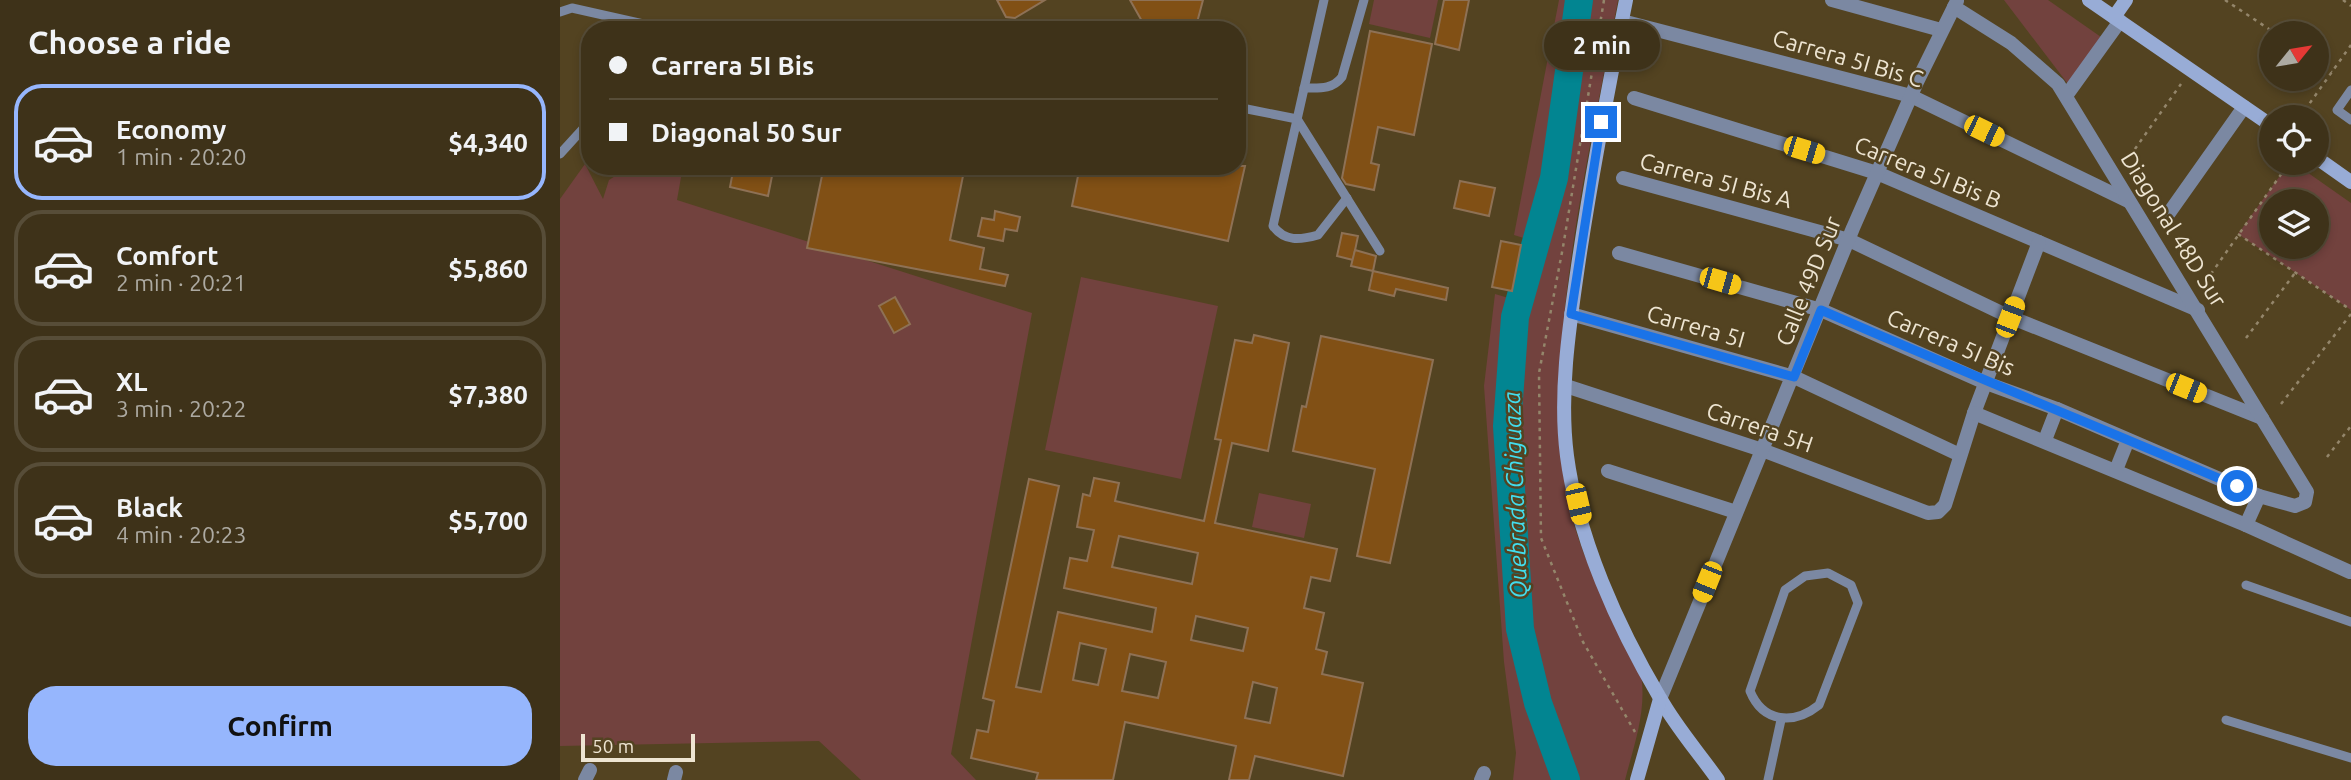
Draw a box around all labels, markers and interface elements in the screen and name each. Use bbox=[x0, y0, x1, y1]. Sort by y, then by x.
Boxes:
callout: 2 min bbox=[1543, 20, 1659, 69]
north arrow bbox=[2259, 21, 2329, 91]
map controls bbox=[2259, 21, 2329, 259]
text: Choose a ride bbox=[28, 24, 231, 60]
street label: Carrera 5I Bis C bbox=[1770, 25, 1926, 91]
text: 2 min bbox=[1573, 33, 1631, 58]
text: Carrera 5I Bis bbox=[651, 51, 814, 80]
button: locate bbox=[2259, 105, 2329, 175]
route end bbox=[1585, 106, 1617, 138]
icon: car bbox=[32, 111, 95, 174]
car bbox=[1961, 112, 2008, 150]
text: Economy bbox=[116, 115, 226, 144]
text: Diagonal 50 Sur bbox=[651, 118, 842, 147]
text: $4,340 bbox=[448, 128, 528, 157]
street label: Carrera 5I Bis B bbox=[1851, 131, 2005, 213]
car bbox=[1781, 134, 1828, 166]
text: 1 min · 20:20 bbox=[116, 144, 247, 169]
street label: Diagonal 48D Sur bbox=[2116, 147, 2232, 311]
street label: Carrera 5I Bis A bbox=[1637, 148, 1795, 212]
button: layers bbox=[2259, 189, 2329, 259]
street label: Calle 49D Sur bbox=[1771, 212, 1845, 349]
icon: car bbox=[32, 237, 95, 300]
text: Comfort bbox=[116, 241, 219, 270]
text: $5,860 bbox=[448, 254, 528, 283]
car bbox=[1697, 265, 1744, 297]
text: 2 min · 20:21 bbox=[116, 270, 247, 295]
car bbox=[1993, 294, 2028, 340]
street label: Carrera 5I bbox=[1644, 300, 1748, 352]
street label: Carrera 5I Bis bbox=[1883, 304, 2019, 380]
icon: car bbox=[32, 363, 95, 426]
text: XL bbox=[116, 367, 147, 396]
car bbox=[2163, 370, 2210, 406]
text: $7,380 bbox=[448, 380, 528, 409]
water label: Quebrada Chiguaza bbox=[1498, 391, 1533, 599]
text: 3 min · 20:22 bbox=[116, 396, 247, 421]
street label: Carrera 5H bbox=[1704, 397, 1816, 457]
route start bbox=[2221, 470, 2253, 502]
car bbox=[1564, 481, 1593, 527]
icon: car bbox=[32, 489, 95, 552]
text: Black bbox=[116, 493, 183, 522]
text: $5,700 bbox=[448, 506, 528, 535]
text: 4 min · 20:23 bbox=[116, 522, 247, 547]
car bbox=[1690, 559, 1725, 605]
button: Confirm bbox=[28, 686, 532, 766]
scale bar bbox=[581, 731, 695, 763]
text: 50 m bbox=[592, 735, 634, 757]

